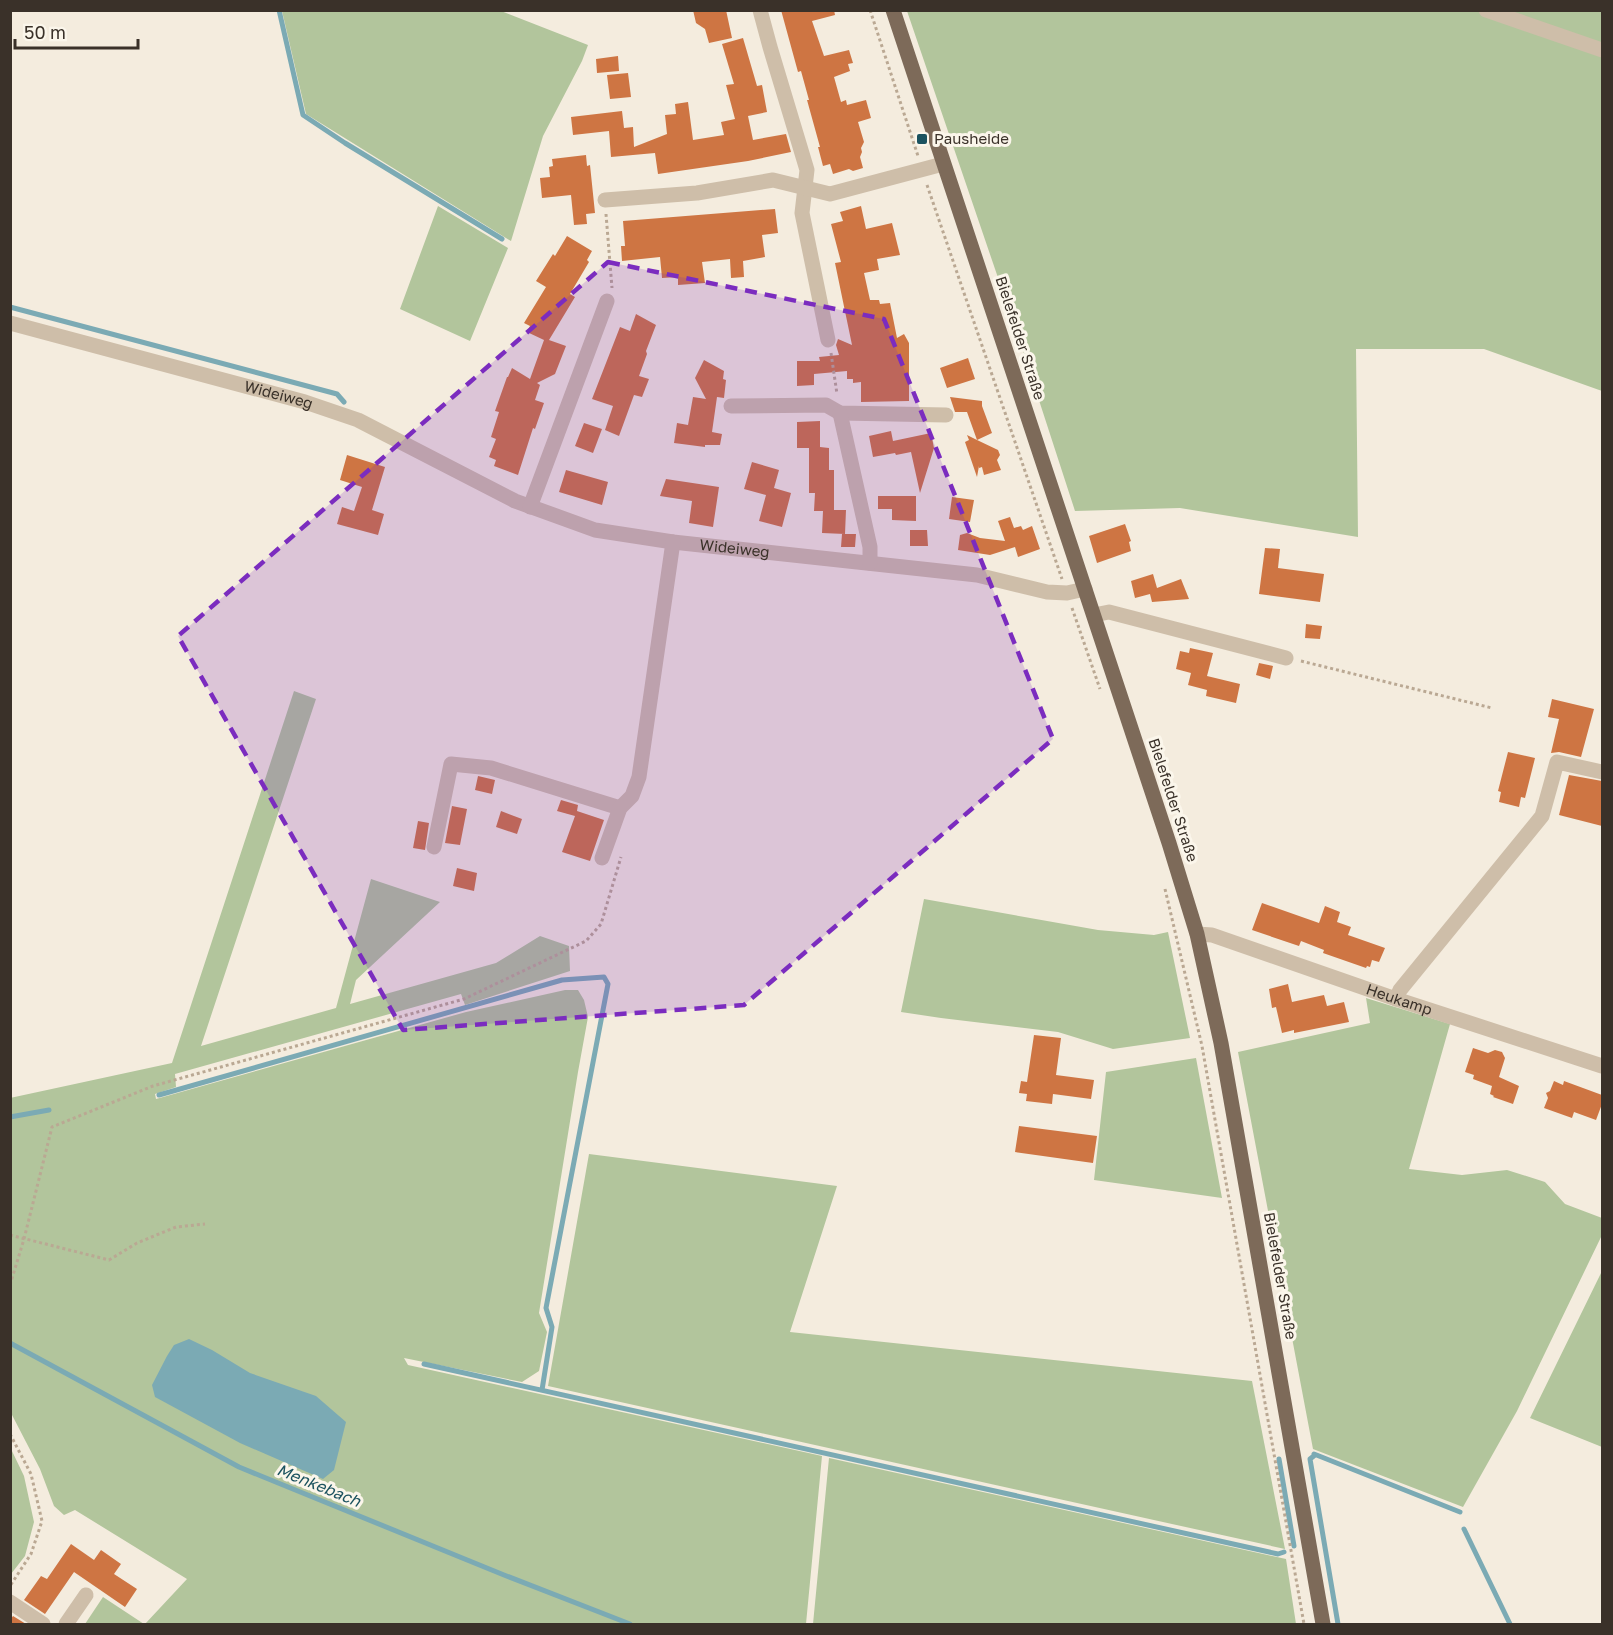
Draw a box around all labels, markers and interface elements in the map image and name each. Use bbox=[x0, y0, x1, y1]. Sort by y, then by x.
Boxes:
scale bar bbox=[15, 12, 138, 50]
text: 50 m bbox=[24, 21, 66, 43]
place label: Pausheide bbox=[934, 129, 1009, 147]
marker: Pausheide bbox=[915, 132, 929, 146]
street label: Bielefelder Straße bbox=[992, 274, 1050, 402]
street label: Wideiweg bbox=[242, 376, 316, 412]
street label: Wideiweg bbox=[699, 535, 771, 560]
street label: Bielefelder Straße bbox=[1145, 736, 1203, 864]
street label: Heukamp bbox=[1364, 979, 1435, 1018]
street label: Bielefelder Straße bbox=[1261, 1211, 1301, 1341]
water label: Menkebach bbox=[274, 1459, 365, 1511]

